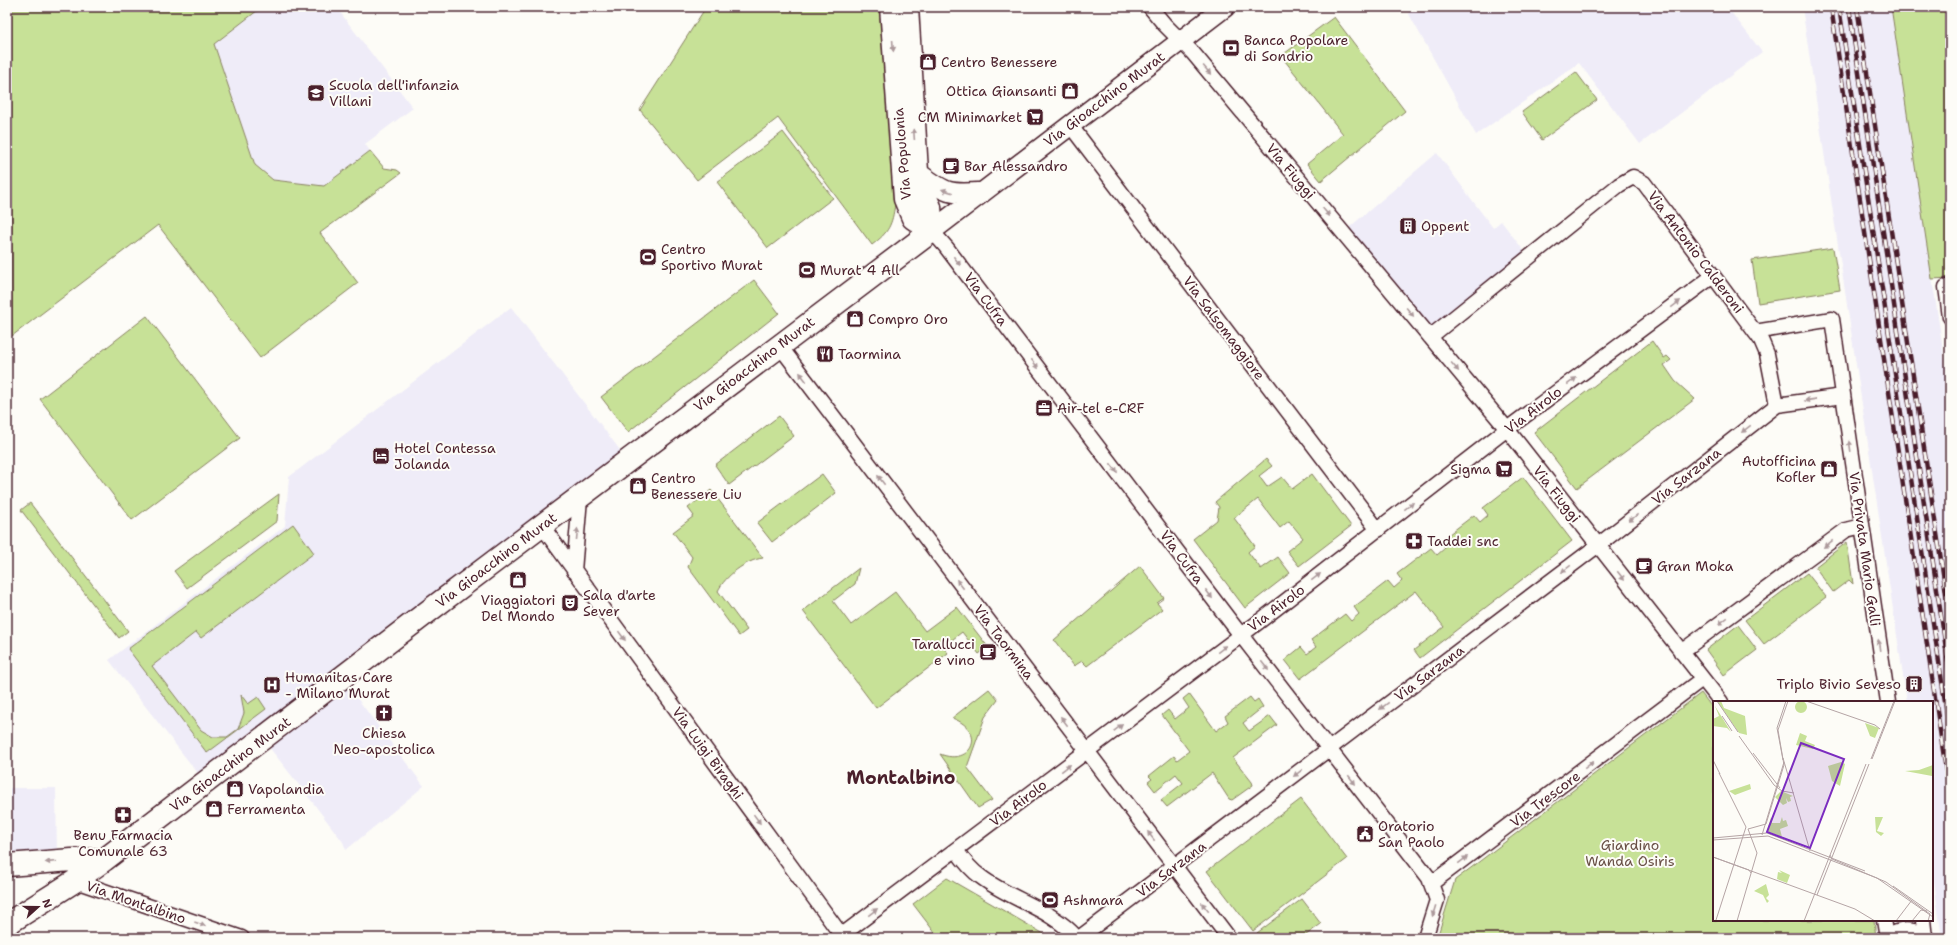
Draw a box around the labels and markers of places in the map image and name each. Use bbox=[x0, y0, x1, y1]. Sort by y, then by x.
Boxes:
place label: Banca Popolare di Sondrio bbox=[1244, 31, 1349, 65]
bank icon: Banca Popolare di Sondrio bbox=[1221, 38, 1241, 58]
shop icon: Centro Benessere bbox=[918, 52, 938, 72]
place label: Centro Benessere bbox=[941, 53, 1058, 71]
place label: Scuola dell'infanzia Villani bbox=[329, 76, 459, 110]
shop icon: Ottica Giansanti bbox=[1060, 81, 1080, 101]
place label: Ottica Giansanti bbox=[946, 82, 1057, 100]
school or university icon: Scuola dell'infanzia Villani bbox=[306, 83, 326, 103]
supermarket icon: CM Minimarket bbox=[1025, 107, 1045, 127]
place label: CM Minimarket bbox=[918, 108, 1022, 126]
cafe icon: Bar Alessandro bbox=[941, 156, 961, 176]
place label: Bar Alessandro bbox=[964, 157, 1068, 175]
building icon: Oppent bbox=[1398, 216, 1418, 236]
place label: Oppent bbox=[1421, 217, 1469, 235]
place label: Centro Sportivo Murat bbox=[661, 240, 763, 274]
sports icon: Centro Sportivo Murat bbox=[638, 247, 658, 267]
sports icon: Murat 4 All bbox=[797, 260, 817, 280]
place label: Murat 4 All bbox=[820, 261, 900, 279]
shop icon: Compro Oro bbox=[845, 309, 865, 329]
place label: Compro Oro bbox=[868, 310, 948, 328]
restaurant icon: Taormina bbox=[815, 344, 835, 364]
place label: Taormina bbox=[838, 345, 901, 363]
office icon: Air-tel e-CRF bbox=[1034, 398, 1054, 418]
place label: Air-tel e-CRF bbox=[1057, 399, 1145, 417]
place label: Hotel Contessa Jolanda bbox=[394, 439, 496, 473]
hotel icon: Hotel Contessa Jolanda bbox=[371, 446, 391, 466]
place label: Autofficina Kofler bbox=[1742, 452, 1816, 486]
supermarket icon: Sigma bbox=[1494, 459, 1514, 479]
shop icon: Autofficina Kofler bbox=[1819, 459, 1839, 479]
place label: Sigma bbox=[1450, 460, 1491, 478]
place label: Centro Benessere Liu bbox=[651, 469, 742, 503]
shop icon: Centro Benessere Liu bbox=[628, 476, 648, 496]
pharmacy icon: Taddei snc bbox=[1404, 531, 1424, 551]
place label: Taddei snc bbox=[1427, 532, 1499, 550]
cafe icon: Gran Moka bbox=[1634, 556, 1654, 576]
place label: Gran Moka bbox=[1657, 557, 1734, 575]
shop icon: Viaggiatori Del Mondo bbox=[508, 570, 528, 590]
place label: Sala d'arte Sever bbox=[583, 586, 656, 620]
place label: Viaggiatori Del Mondo bbox=[480, 591, 556, 625]
theatre icon: Sala d'arte Sever bbox=[560, 593, 580, 613]
place label: Tarallucci e vino bbox=[912, 635, 975, 669]
cafe icon: Tarallucci e vino bbox=[978, 642, 998, 662]
place label: Humanitas Care - Milano Murat bbox=[285, 668, 393, 702]
building icon: Triplo Bivio Seveso bbox=[1904, 674, 1924, 694]
hospital icon: Humanitas Care - Milano Murat bbox=[262, 675, 282, 695]
place label: Triplo Bivio Seveso bbox=[1776, 675, 1901, 693]
church icon: Chiesa Neo-apostolica bbox=[374, 703, 394, 723]
place label: Chiesa Neo-apostolica bbox=[333, 724, 435, 758]
shop icon: Vapolandia bbox=[225, 779, 245, 799]
place label: Vapolandia bbox=[248, 780, 324, 798]
shop icon: Ferramenta bbox=[204, 799, 224, 819]
place label: Ferramenta bbox=[227, 800, 305, 818]
pharmacy icon: Benu Farmacia Comunale 63 bbox=[113, 805, 133, 825]
place label: Oratorio San Paolo bbox=[1378, 817, 1445, 851]
public building icon: Oratorio San Paolo bbox=[1355, 824, 1375, 844]
place label: Benu Farmacia Comunale 63 bbox=[74, 826, 173, 860]
sports icon: Ashmara bbox=[1040, 890, 1060, 910]
place label: Ashmara bbox=[1063, 891, 1124, 909]

